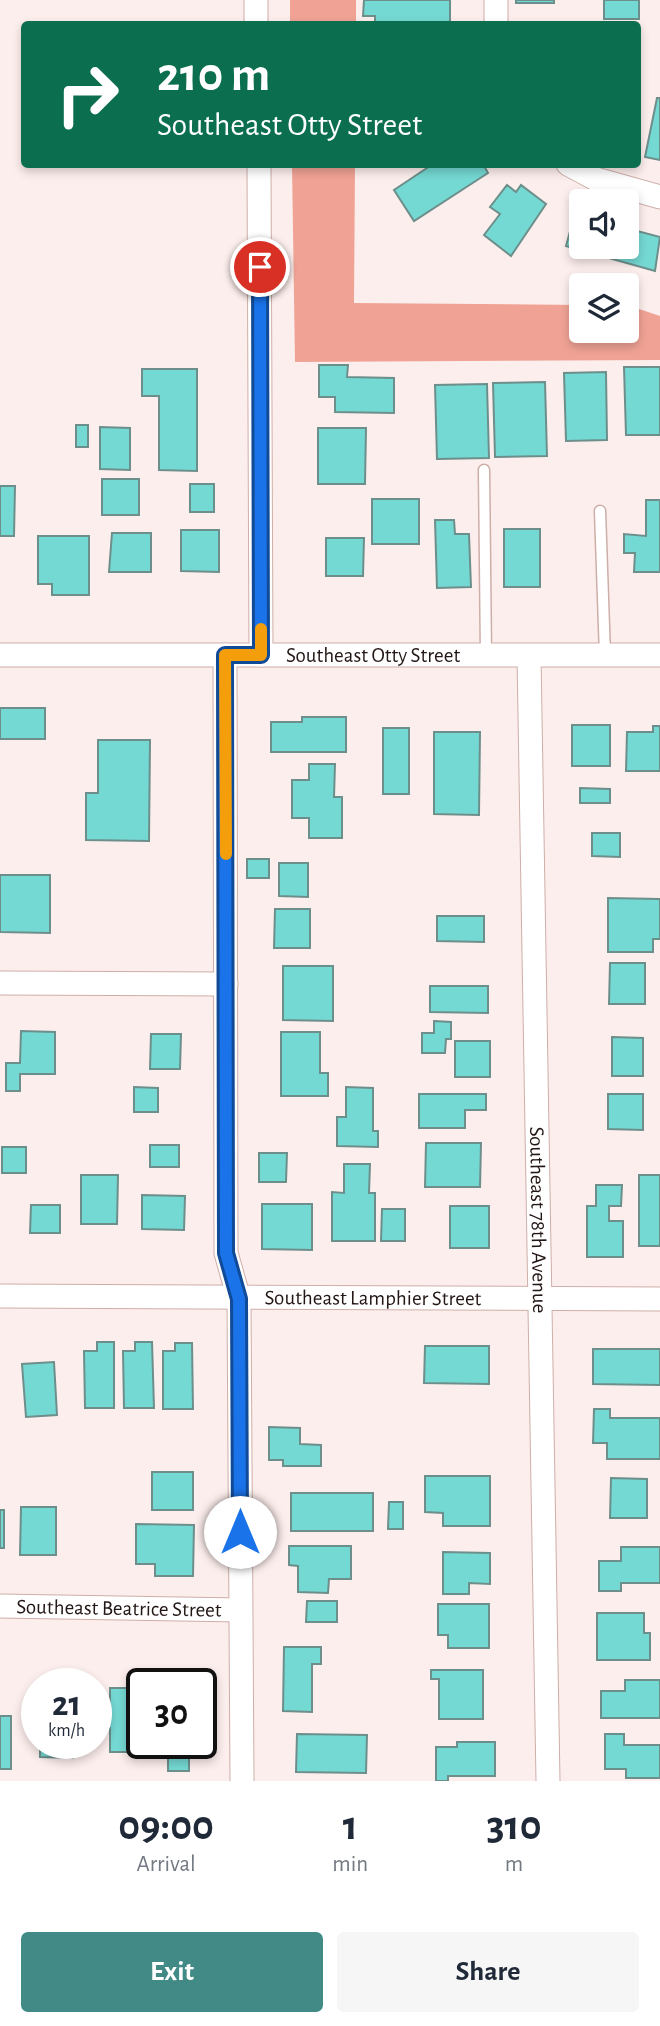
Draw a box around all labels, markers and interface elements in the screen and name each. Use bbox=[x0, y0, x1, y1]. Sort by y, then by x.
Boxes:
icon: right bbox=[42, 49, 133, 140]
text: 210 m bbox=[157, 51, 270, 100]
text: Southeast Otty Street bbox=[157, 109, 422, 141]
map controls bbox=[569, 189, 639, 343]
button: sound bbox=[569, 189, 639, 259]
pin bbox=[230, 237, 290, 297]
icon: arrive bbox=[241, 248, 279, 286]
button: layers bbox=[569, 273, 639, 343]
street label: Southeast Otty Street bbox=[286, 645, 460, 666]
street label: Southeast 78th Avenue bbox=[526, 1126, 551, 1313]
street label: Southeast Lamphier Street bbox=[265, 1287, 482, 1309]
position arrow bbox=[203, 1495, 277, 1569]
street label: Southeast Beatrice Street bbox=[16, 1596, 222, 1620]
speed limit sign: 30 bbox=[126, 1668, 217, 1759]
text: 21 bbox=[52, 1687, 81, 1722]
text: km/h bbox=[48, 1722, 85, 1740]
text: 09:00 bbox=[118, 1805, 214, 1847]
text: 1 bbox=[343, 1805, 358, 1847]
text: 310 bbox=[486, 1805, 542, 1847]
text: Arrival bbox=[137, 1853, 196, 1876]
text: min bbox=[332, 1853, 368, 1876]
text: m bbox=[505, 1853, 523, 1876]
button: Exit bbox=[21, 1932, 323, 2012]
button: Share bbox=[337, 1932, 639, 2012]

